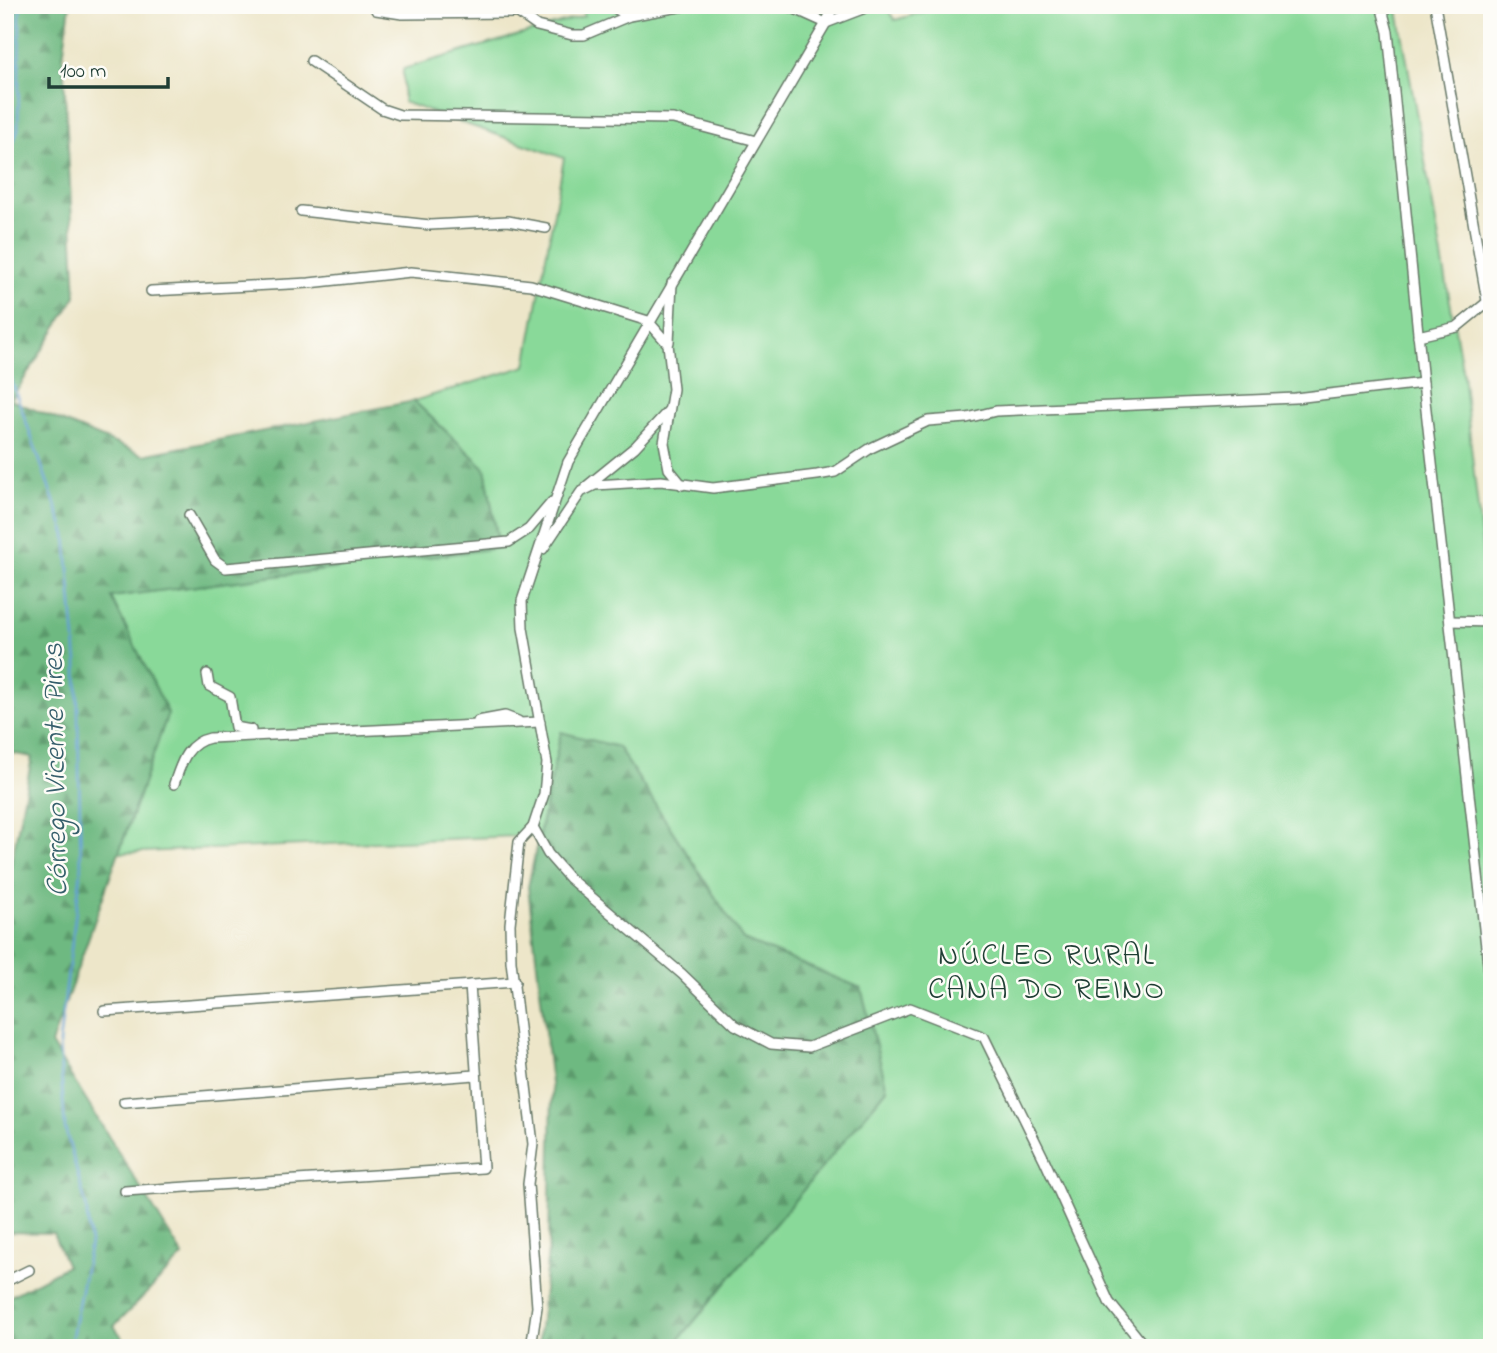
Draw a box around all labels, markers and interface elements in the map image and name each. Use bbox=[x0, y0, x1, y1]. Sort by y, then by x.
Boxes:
scale bar bbox=[49, 46, 168, 90]
text: 100 m bbox=[60, 57, 106, 87]
water label: Córrego Vicente Pires bbox=[33, 642, 81, 897]
district label: NÚCLEO RURAL CANA DO REINO bbox=[928, 935, 1166, 1013]

